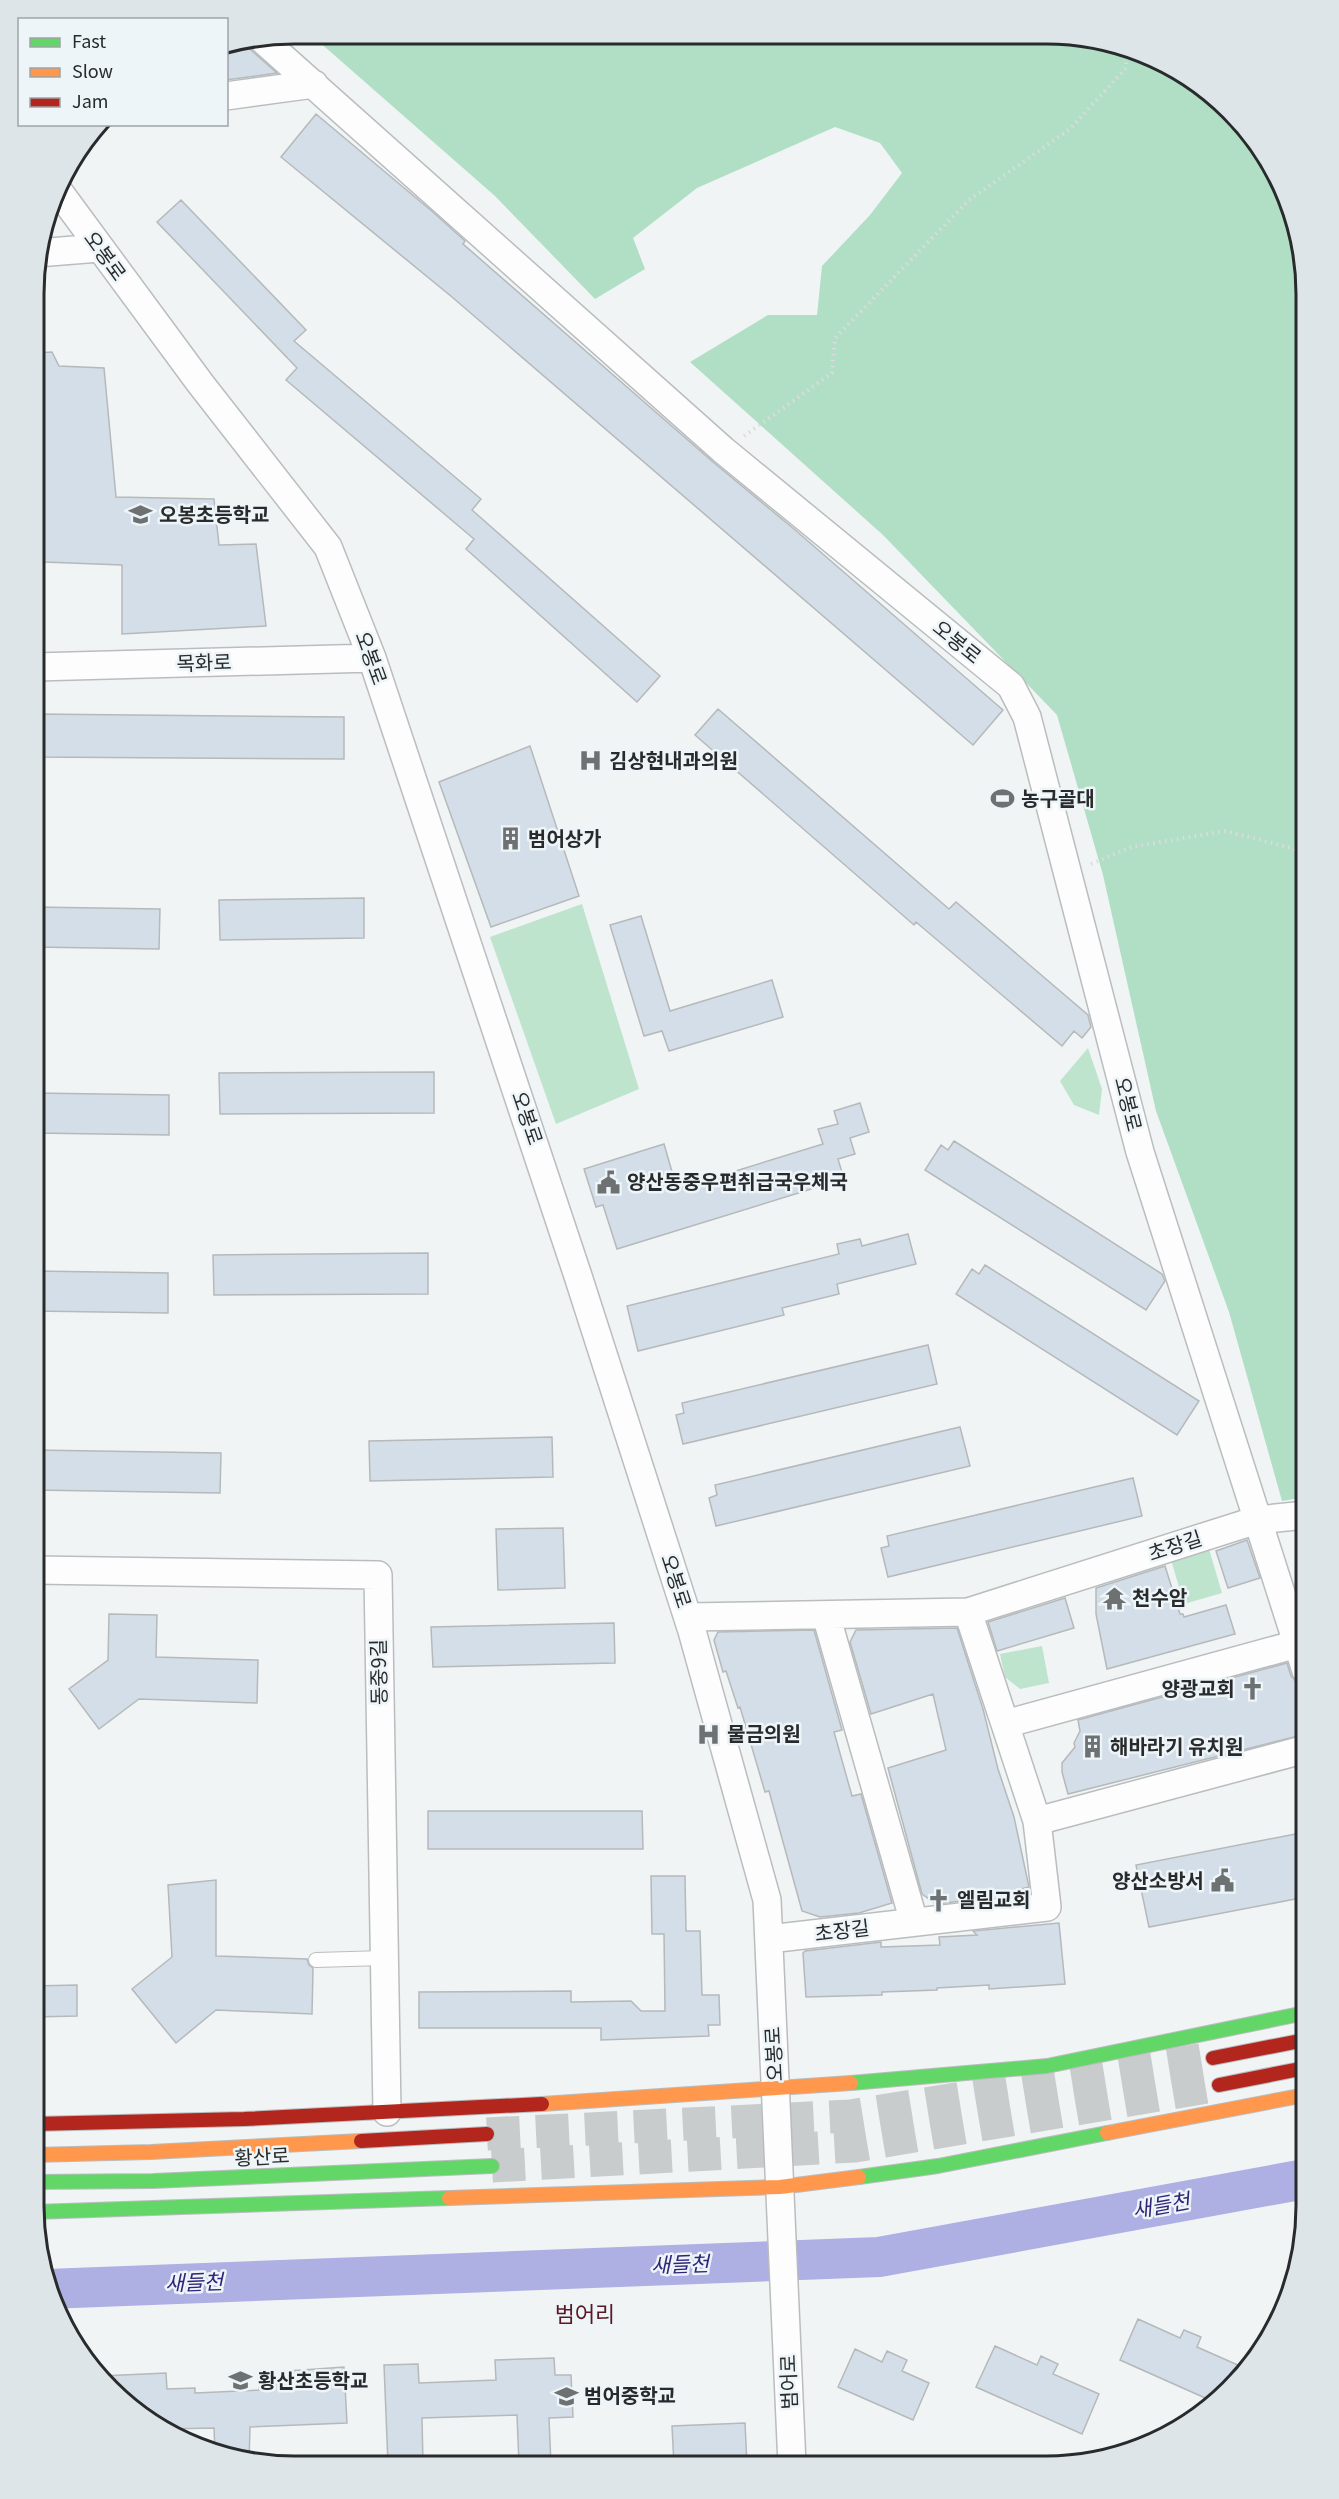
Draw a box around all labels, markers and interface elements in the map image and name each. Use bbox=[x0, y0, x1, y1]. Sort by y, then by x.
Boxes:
legend bbox=[18, 18, 228, 126]
text: Fast bbox=[72, 27, 106, 53]
text: Slow bbox=[72, 57, 113, 83]
text: Jam bbox=[72, 87, 108, 113]
street label: 오봉로 bbox=[78, 224, 134, 286]
place label: 오봉초등학교 bbox=[159, 499, 269, 528]
school or university icon: 오봉초등학교 bbox=[128, 502, 154, 528]
street label: 오봉로 bbox=[927, 612, 989, 669]
street label: 오봉로 bbox=[349, 627, 395, 688]
street label: 목화로 bbox=[176, 646, 232, 677]
place label: 김상현내과의원 bbox=[609, 745, 738, 774]
hospital icon: 김상현내과의원 bbox=[578, 748, 604, 774]
place label: 농구골대 bbox=[1021, 783, 1095, 812]
sports icon: 농구골대 bbox=[990, 786, 1016, 812]
place label: 범어상가 bbox=[528, 823, 602, 852]
building icon: 범어상가 bbox=[497, 826, 523, 852]
street label: 오봉로 bbox=[1109, 1073, 1150, 1134]
street label: 오봉로 bbox=[506, 1087, 551, 1148]
place label: 양산동중우편취급국우체국 bbox=[627, 1166, 848, 1195]
public building icon: 양산동중우편취급국우체국 bbox=[596, 1169, 622, 1195]
street label: 초장길 bbox=[1144, 1522, 1205, 1567]
street label: 오봉로 bbox=[655, 1550, 700, 1611]
place label: 천수암 bbox=[1132, 1582, 1188, 1611]
temple icon: 천수암 bbox=[1101, 1585, 1127, 1611]
street label: 동중9길 bbox=[362, 1639, 393, 1705]
place label: 양광교회 bbox=[1161, 1673, 1235, 1702]
church icon: 양광교회 bbox=[1240, 1676, 1266, 1702]
place label: 물금의원 bbox=[727, 1718, 801, 1747]
hospital icon: 물금의원 bbox=[696, 1721, 722, 1747]
place label: 해바라기 유치원 bbox=[1110, 1731, 1243, 1760]
building icon: 해바라기 유치원 bbox=[1079, 1734, 1105, 1760]
place label: 양산소방서 bbox=[1112, 1865, 1204, 1894]
public building icon: 양산소방서 bbox=[1209, 1868, 1235, 1894]
place label: 엘림교회 bbox=[957, 1884, 1031, 1913]
church icon: 엘림교회 bbox=[926, 1887, 952, 1913]
street label: 초장길 bbox=[813, 1912, 871, 1947]
street label: 오봉로 bbox=[757, 2026, 788, 2082]
street label: 황산로 bbox=[234, 2140, 290, 2171]
water label: 새들천 bbox=[1130, 2184, 1194, 2224]
water label: 새들천 bbox=[650, 2247, 712, 2279]
water label: 새들천 bbox=[164, 2265, 226, 2297]
district label: 범어리 bbox=[555, 2296, 615, 2328]
street label: 범어로 bbox=[772, 2354, 803, 2410]
place label: 황산초등학교 bbox=[258, 2365, 368, 2394]
school or university icon: 황산초등학교 bbox=[227, 2368, 253, 2394]
place label: 범어중학교 bbox=[584, 2380, 676, 2409]
school or university icon: 범어중학교 bbox=[553, 2383, 579, 2409]

